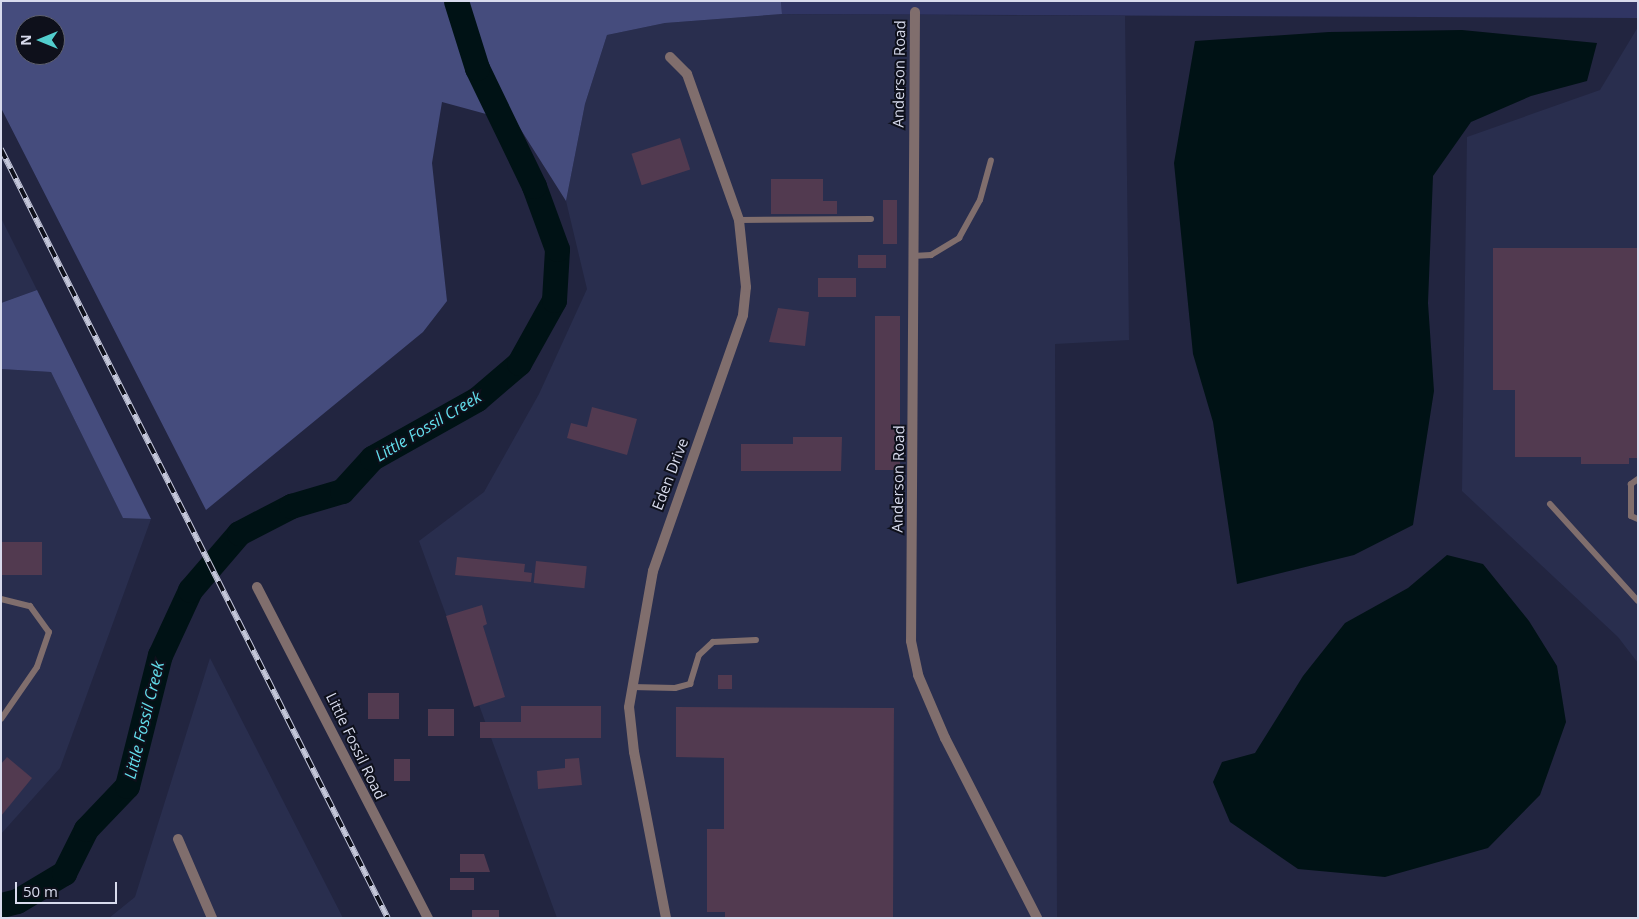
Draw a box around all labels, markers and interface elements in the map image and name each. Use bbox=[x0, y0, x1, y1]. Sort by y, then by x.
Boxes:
north arrow bbox=[15, 15, 65, 65]
street label: Anderson Road bbox=[889, 20, 909, 128]
text: N bbox=[16, 34, 35, 46]
water label: Little Fossil Creek bbox=[371, 387, 485, 465]
street label: Anderson Road bbox=[888, 425, 908, 533]
street label: Eden Drive bbox=[648, 435, 692, 513]
water label: Little Fossil Creek bbox=[120, 659, 168, 781]
street label: Little Fossil Road bbox=[322, 690, 390, 802]
scale bar bbox=[18, 872, 120, 904]
text: 50 m bbox=[23, 881, 58, 901]

